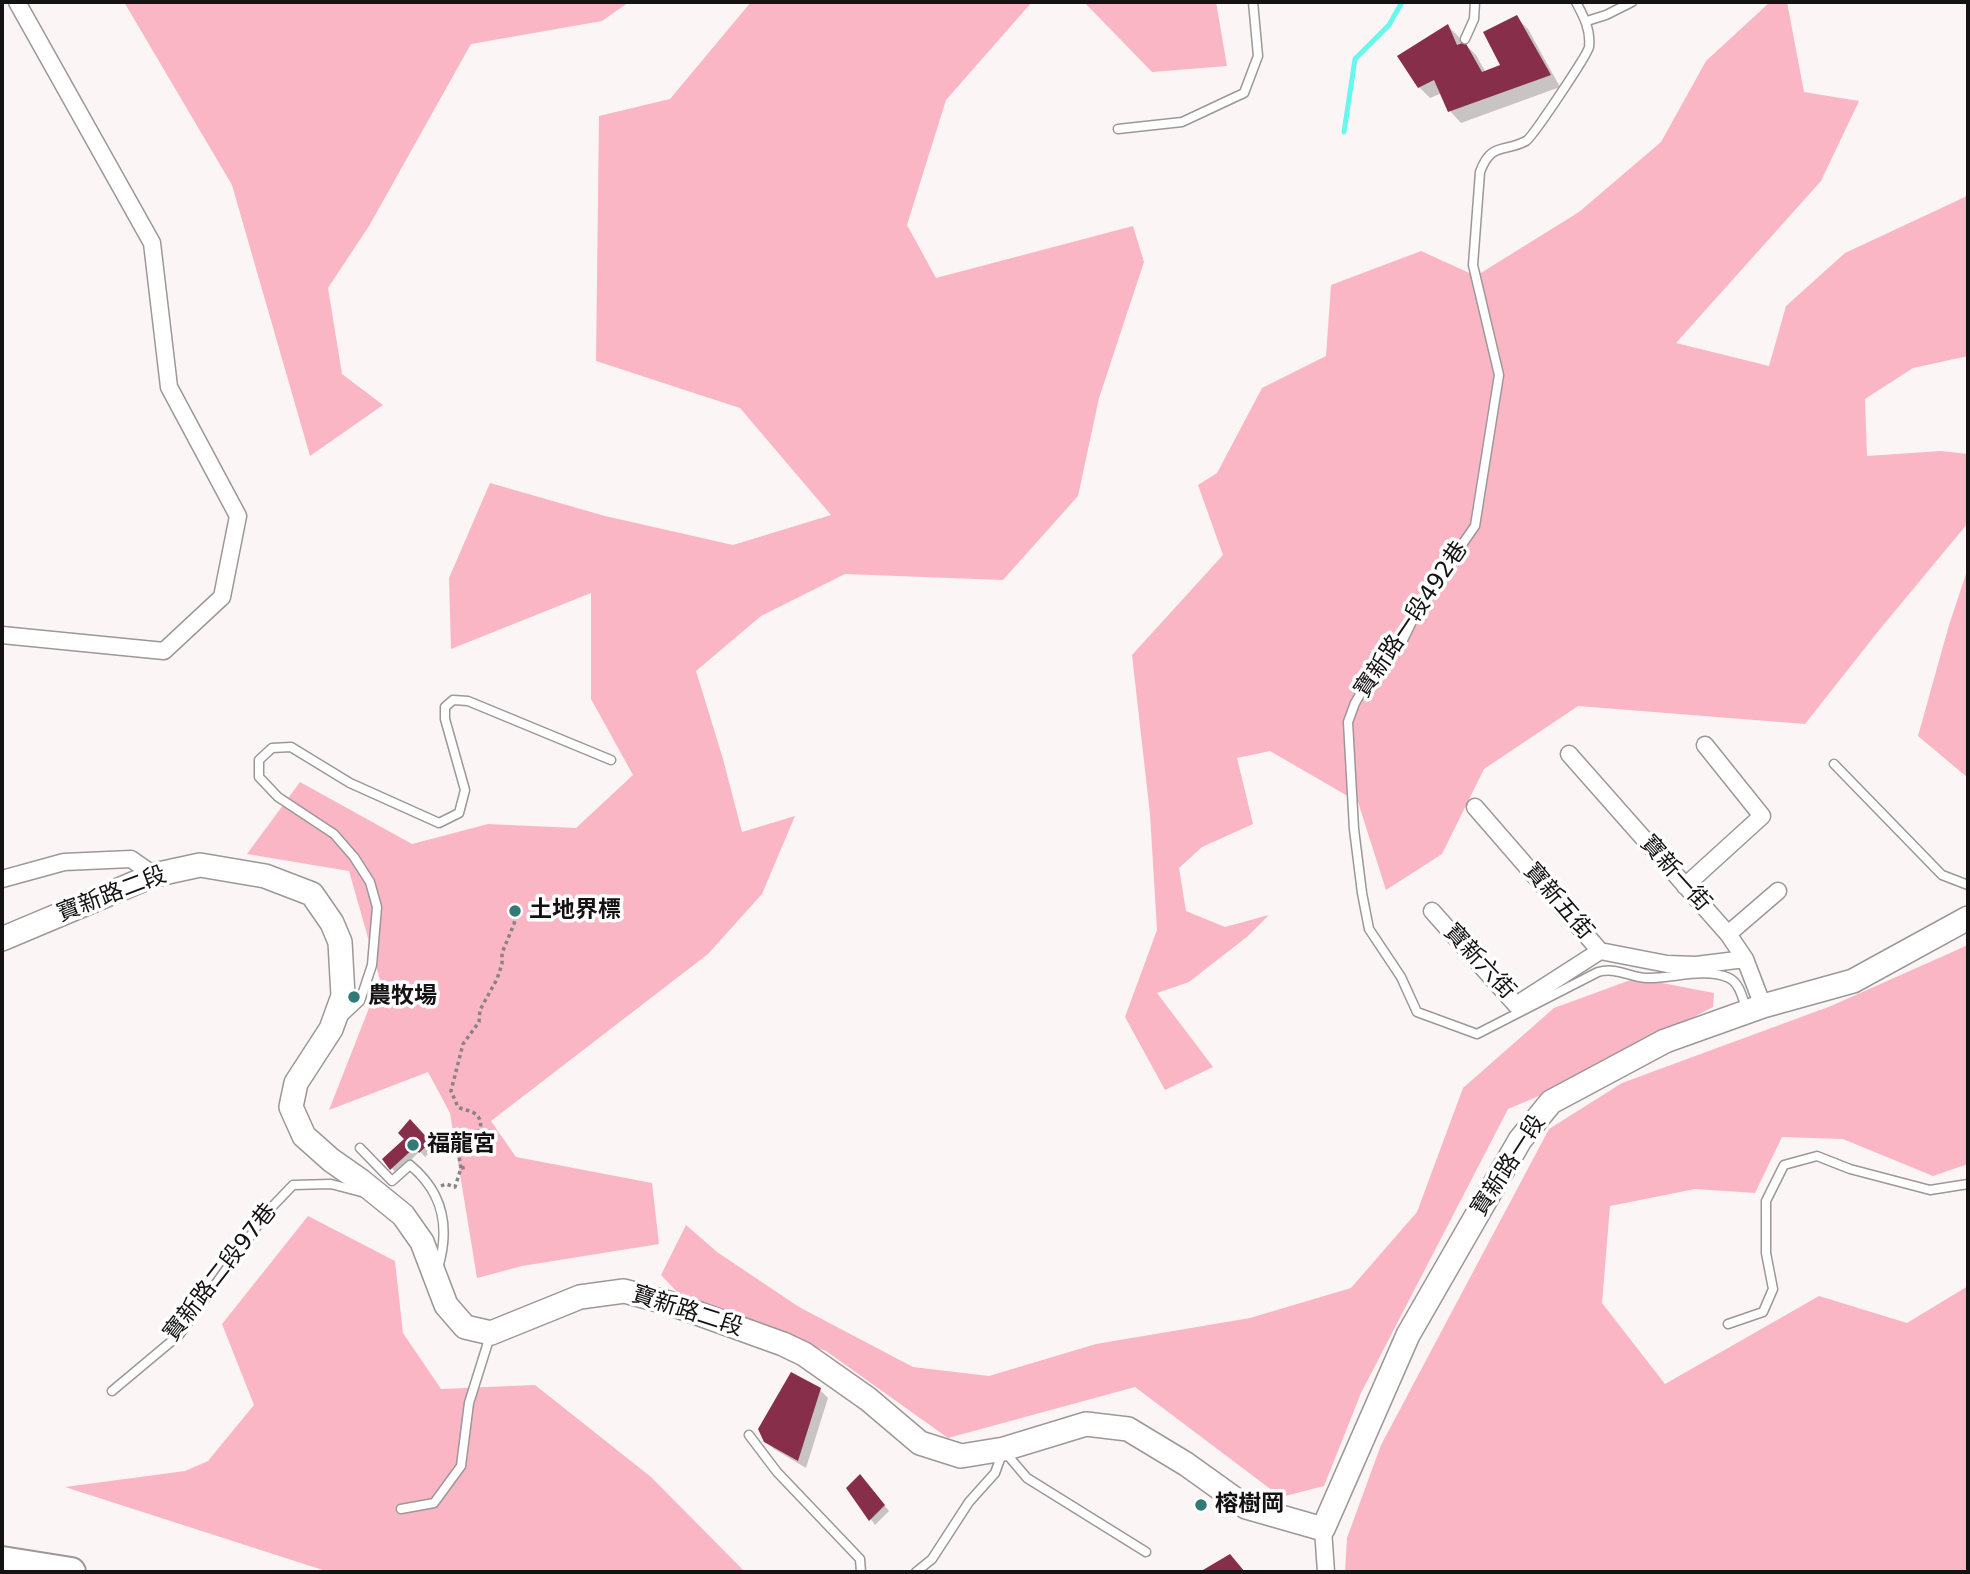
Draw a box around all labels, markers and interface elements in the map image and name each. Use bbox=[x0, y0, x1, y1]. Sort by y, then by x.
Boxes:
street label: 寶新路一段492巷 bbox=[1350, 537, 1474, 703]
street label: 寶新一街 bbox=[1634, 831, 1716, 917]
street label: 寶新五街 bbox=[1517, 858, 1599, 946]
street label: 寶新路二段 bbox=[53, 862, 171, 928]
place label: 土地界標 bbox=[529, 897, 621, 925]
marker: 土地界標 bbox=[507, 903, 523, 919]
street label: 寶新六街 bbox=[1438, 919, 1520, 1005]
place label: 農牧場 bbox=[368, 983, 437, 1011]
marker: 農牧場 bbox=[346, 989, 362, 1005]
street label: 寶新路一段 bbox=[1466, 1110, 1552, 1222]
place label: 福龍宮 bbox=[427, 1131, 496, 1159]
marker: 福龍宮 bbox=[405, 1137, 421, 1153]
street label: 寶新路二段97巷 bbox=[159, 1199, 283, 1347]
street label: 寶新路二段 bbox=[628, 1281, 746, 1343]
place label: 榕樹岡 bbox=[1215, 1491, 1284, 1519]
marker: 榕樹岡 bbox=[1193, 1497, 1209, 1513]

